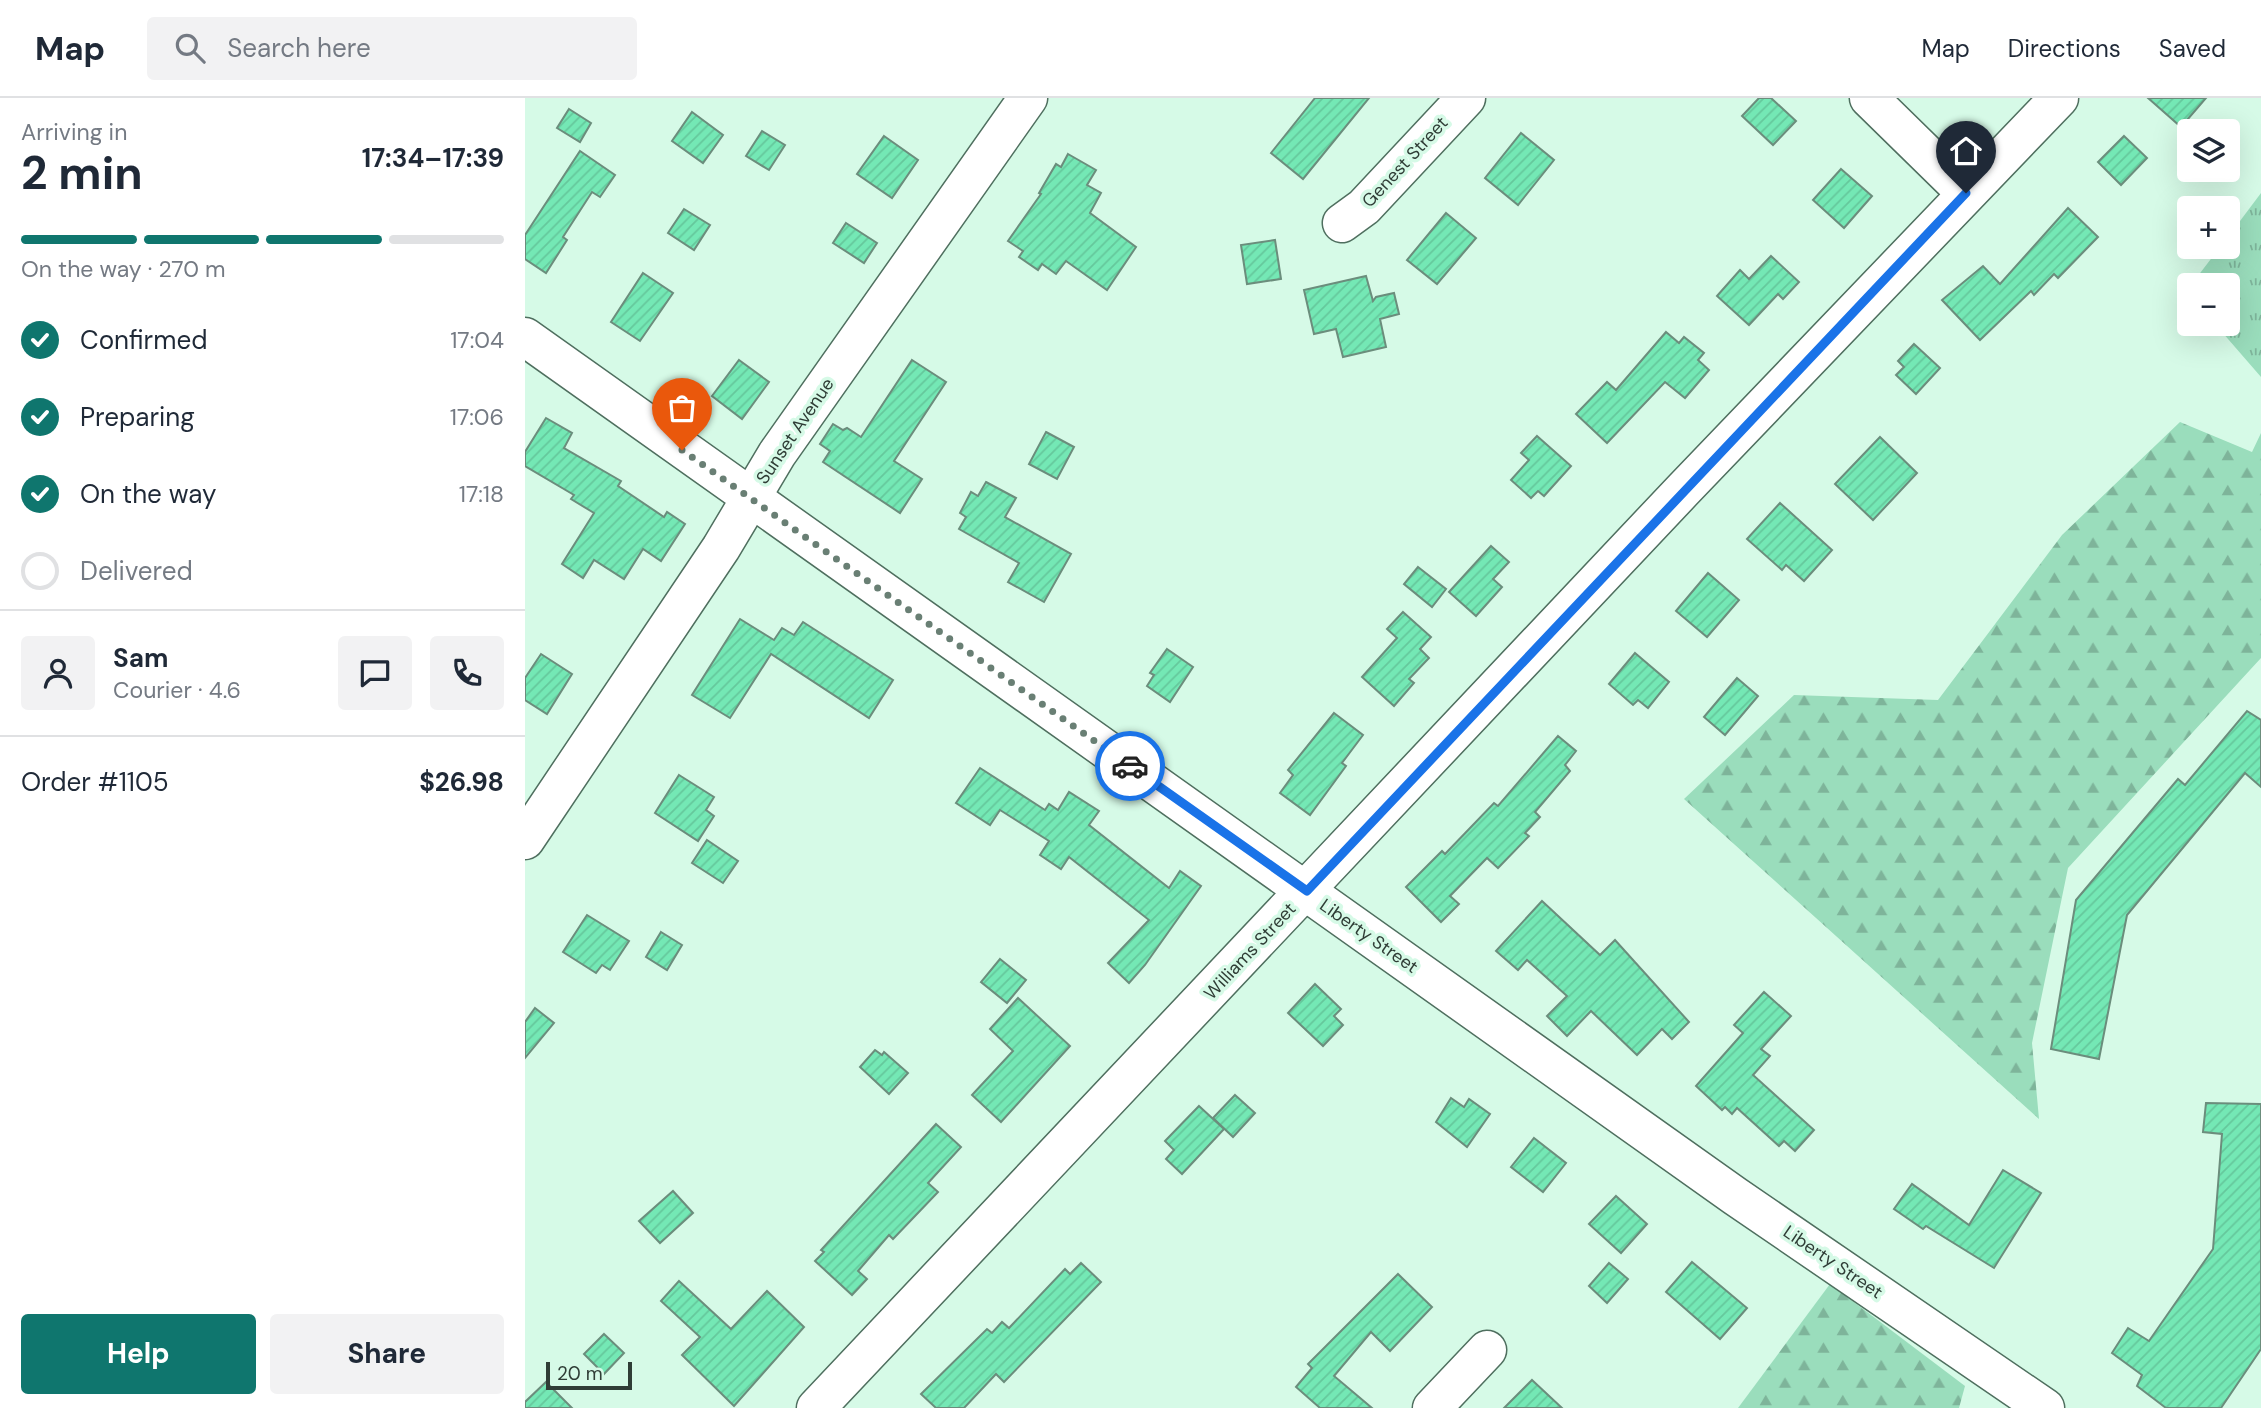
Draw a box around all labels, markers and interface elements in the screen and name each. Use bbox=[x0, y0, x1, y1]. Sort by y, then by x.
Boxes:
search box bbox=[147, 17, 637, 80]
text: Map bbox=[35, 27, 105, 70]
icon: search bbox=[171, 29, 209, 67]
text: Search here bbox=[227, 31, 371, 65]
text: Map bbox=[1922, 33, 1970, 64]
text: Directions bbox=[2008, 33, 2121, 64]
text: Saved bbox=[2159, 33, 2226, 64]
street label: Genest Street bbox=[1357, 111, 1453, 213]
text: Arriving in bbox=[21, 117, 127, 147]
map controls bbox=[2177, 119, 2240, 336]
button: layers bbox=[2177, 119, 2240, 182]
pin bbox=[1936, 121, 1996, 193]
icon: home bbox=[1947, 132, 1985, 170]
text: 17:34–17:39 bbox=[362, 141, 504, 175]
text: 2 min bbox=[21, 143, 143, 203]
button: + bbox=[2177, 196, 2240, 259]
text: On the way · 270 m bbox=[21, 254, 226, 284]
button: − bbox=[2177, 273, 2240, 336]
icon: check bbox=[21, 321, 59, 359]
text: Confirmed bbox=[80, 323, 207, 357]
text: 17:04 bbox=[450, 325, 504, 355]
street label: Sunset Avenue bbox=[751, 373, 839, 489]
pin bbox=[652, 378, 712, 450]
icon: bag bbox=[663, 389, 701, 427]
icon: check bbox=[21, 398, 59, 436]
text: Preparing bbox=[80, 400, 195, 434]
text: 17:06 bbox=[450, 402, 504, 432]
icon: check bbox=[21, 475, 59, 513]
text: On the way bbox=[80, 477, 216, 511]
text: 17:18 bbox=[459, 479, 504, 509]
text: Delivered bbox=[80, 554, 193, 588]
button: person bbox=[21, 636, 95, 710]
button: chat bbox=[338, 636, 412, 710]
button: phone bbox=[430, 636, 504, 710]
text: Sam bbox=[113, 641, 168, 675]
text: Courier · 4.6 bbox=[113, 675, 241, 705]
courier bbox=[1095, 731, 1165, 801]
icon: car bbox=[1111, 747, 1149, 785]
text: Order #1105 bbox=[21, 765, 169, 799]
text: $26.98 bbox=[419, 765, 504, 799]
street label: Liberty Street bbox=[1315, 893, 1423, 979]
street label: Williams Street bbox=[1199, 897, 1301, 1005]
street label: Liberty Street bbox=[1779, 1220, 1887, 1304]
button: Help bbox=[21, 1314, 256, 1394]
button: Share bbox=[270, 1314, 504, 1394]
scale bar bbox=[546, 1359, 632, 1391]
text: 20 m bbox=[557, 1361, 603, 1386]

